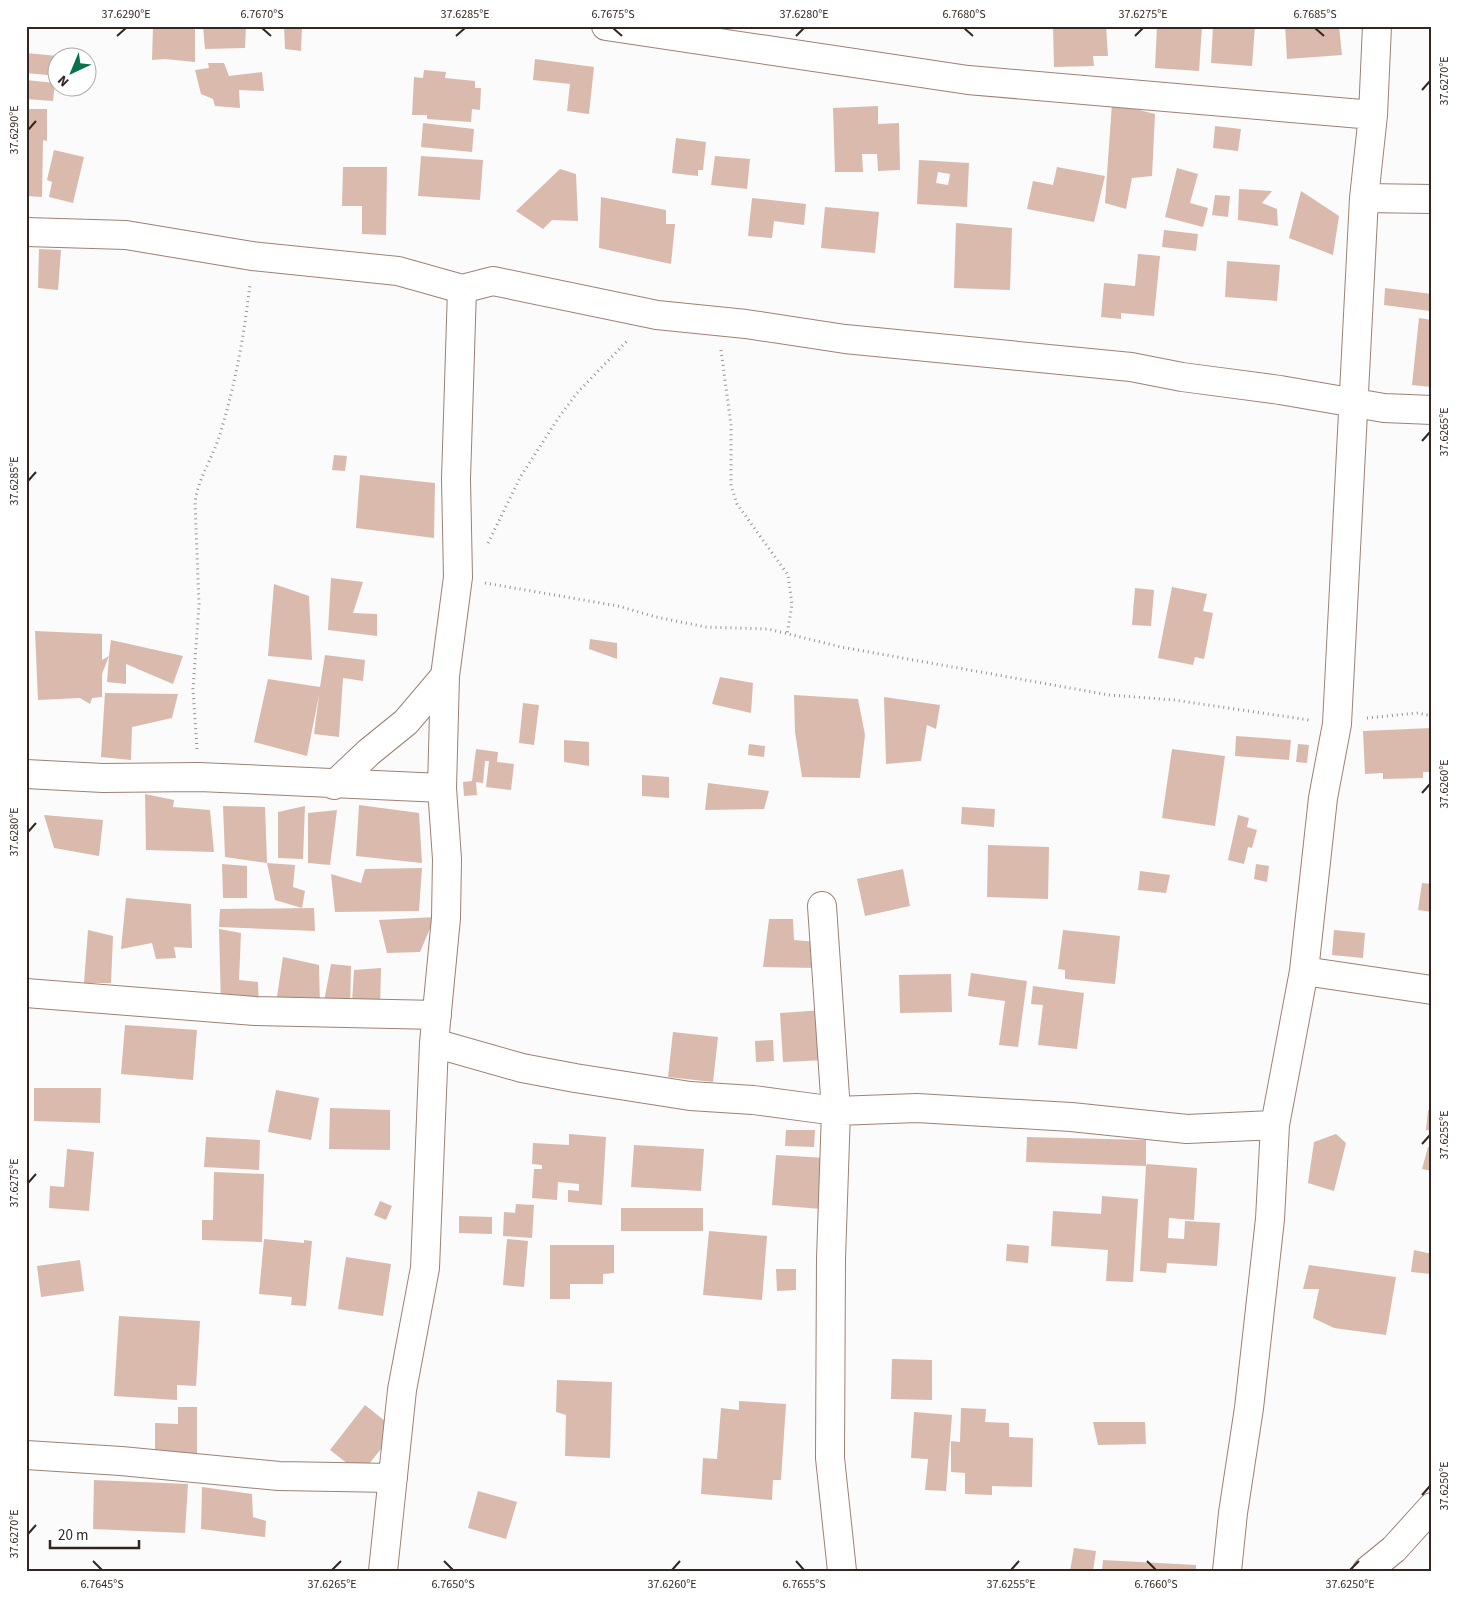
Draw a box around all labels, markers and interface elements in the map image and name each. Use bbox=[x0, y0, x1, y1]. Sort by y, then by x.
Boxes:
text: 37.6290°E bbox=[101, 6, 151, 23]
text: 6.7670°S bbox=[240, 6, 284, 23]
text: 37.6285°E bbox=[440, 6, 490, 23]
text: 6.7675°S bbox=[591, 6, 635, 23]
text: 37.6280°E bbox=[779, 6, 829, 23]
text: 6.7680°S bbox=[942, 6, 986, 23]
text: 37.6275°E bbox=[1118, 6, 1168, 23]
text: 6.7685°S bbox=[1293, 6, 1337, 23]
north arrow bbox=[48, 48, 98, 98]
text: 37.6270°E bbox=[1436, 56, 1453, 106]
text: N bbox=[53, 70, 74, 91]
text: 37.6290°E bbox=[6, 105, 23, 155]
text: 37.6265°E bbox=[1436, 407, 1453, 457]
text: 37.6285°E bbox=[6, 456, 23, 506]
text: 37.6260°E bbox=[1436, 759, 1453, 809]
text: 37.6280°E bbox=[6, 807, 23, 857]
text: 37.6255°E bbox=[1436, 1110, 1453, 1160]
text: 37.6275°E bbox=[6, 1158, 23, 1208]
text: 37.6250°E bbox=[1436, 1461, 1453, 1511]
text: 37.6270°E bbox=[6, 1509, 23, 1559]
scale bar bbox=[50, 1517, 139, 1549]
text: 20 m bbox=[58, 1525, 88, 1546]
text: 6.7645°S bbox=[80, 1576, 124, 1593]
text: 37.6265°E bbox=[307, 1576, 357, 1593]
text: 6.7650°S bbox=[431, 1576, 475, 1593]
text: 37.6260°E bbox=[647, 1576, 697, 1593]
text: 6.7655°S bbox=[782, 1576, 826, 1593]
text: 37.6255°E bbox=[986, 1576, 1036, 1593]
text: 6.7660°S bbox=[1134, 1576, 1178, 1593]
text: 37.6250°E bbox=[1325, 1576, 1375, 1593]

